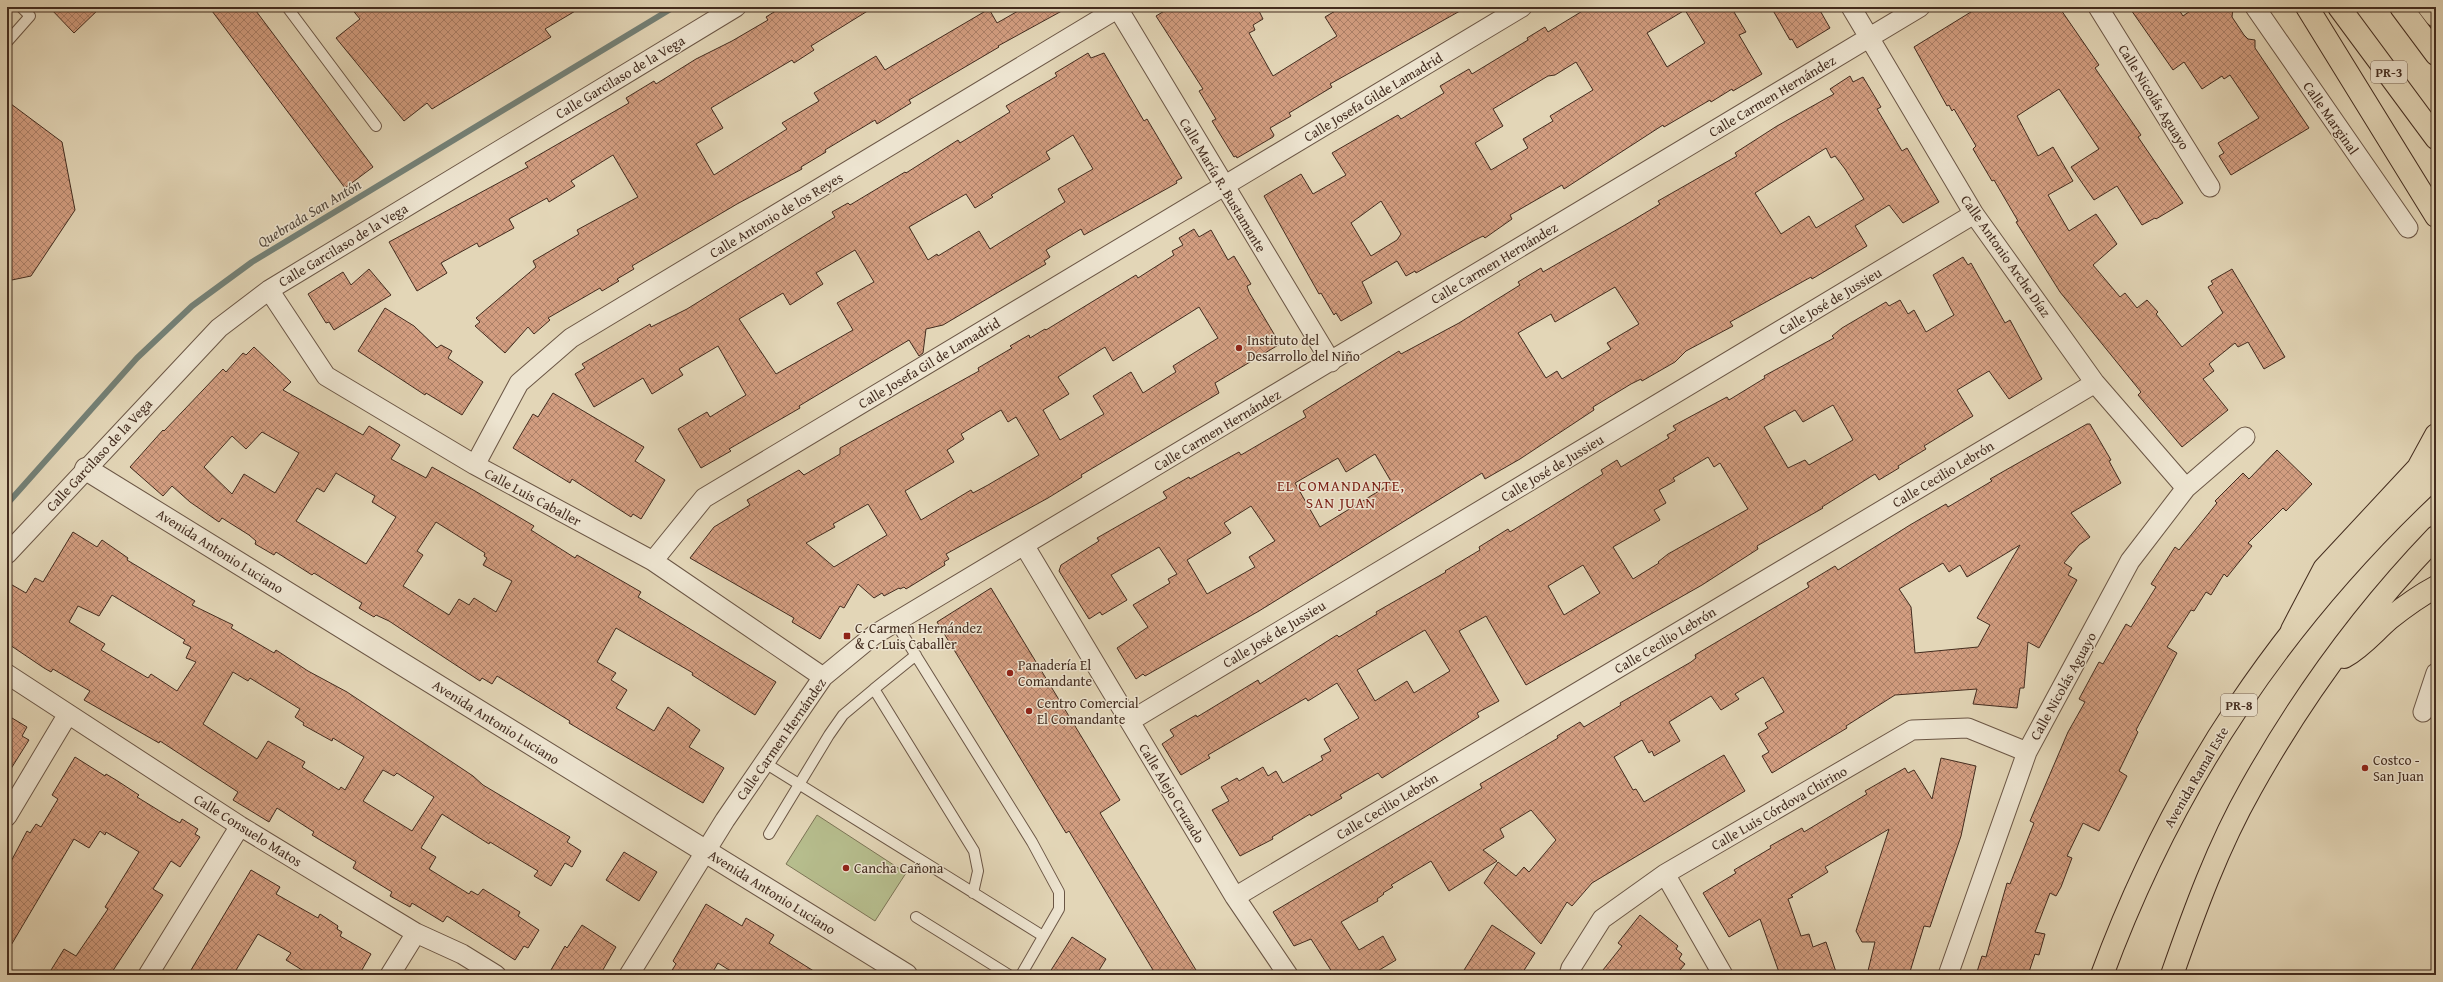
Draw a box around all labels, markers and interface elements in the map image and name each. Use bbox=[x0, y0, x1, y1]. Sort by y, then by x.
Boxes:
street label: Calle Garcilaso de la Vega bbox=[551, 30, 689, 124]
street label: Calle Nicolás Aguayo bbox=[2113, 40, 2195, 154]
street label: Calle Josefa Gilde Lamadrid bbox=[1300, 47, 1447, 147]
street label: Calle Carmen Hernández bbox=[1705, 50, 1839, 142]
road number: PR-3 bbox=[2371, 61, 2407, 83]
street label: Calle Marginal bbox=[2298, 77, 2364, 159]
street label: Calle María R. Bustamante bbox=[1175, 114, 1271, 256]
street label: Calle Antonio de los Reyes bbox=[705, 167, 847, 263]
water label: Quebrada San Antón bbox=[253, 173, 365, 252]
street label: Calle Antonio Arche Díaz bbox=[1956, 191, 2056, 321]
street label: Calle Garcilaso de la Vega bbox=[274, 198, 412, 292]
street label: Calle Carmen Hernández bbox=[1427, 217, 1561, 309]
street label: Calle José de Jussieu bbox=[1775, 262, 1886, 340]
street label: Calle Josefa Gil de Lamadrid bbox=[854, 312, 1004, 413]
place label: Instituto del Desarrollo del Niño bbox=[1247, 330, 1360, 366]
marker: Instituto del Desarrollo del Niño bbox=[1234, 343, 1244, 353]
street label: Calle Carmen Hernández bbox=[1150, 384, 1284, 476]
street label: Calle Garcilaso de la Vega bbox=[41, 394, 157, 516]
street label: Calle José de Jussieu bbox=[1497, 429, 1608, 507]
street label: Calle Cecilio Lebrón bbox=[1888, 436, 1998, 512]
street label: Calle Luis Caballer bbox=[481, 463, 585, 531]
district label: EL COMANDANTE, SAN JUAN bbox=[1277, 475, 1405, 513]
street label: Avenida Antonio Luciano bbox=[153, 504, 287, 598]
street label: Calle José de Jussieu bbox=[1219, 595, 1330, 673]
street label: Calle Cecilio Lebrón bbox=[1610, 602, 1720, 678]
place label: C. Carmen Hernández & C. Luis Caballer bbox=[855, 618, 982, 654]
street label: Calle Nicolás Aguayo bbox=[2025, 628, 2101, 744]
marker: C. Carmen Hernández & C. Luis Caballer bbox=[842, 631, 852, 641]
place label: Panadería El Comandante bbox=[1018, 655, 1093, 691]
marker: Panadería El Comandante bbox=[1005, 668, 1015, 678]
street label: Calle Carmen Hernández bbox=[731, 674, 831, 804]
street label: Avenida Antonio Luciano bbox=[429, 675, 563, 769]
place label: Centro Comercial El Comandante bbox=[1037, 693, 1139, 729]
road number: PR-8 bbox=[2221, 694, 2257, 716]
marker: Centro Comercial El Comandante bbox=[1024, 706, 1034, 716]
street label: Avenida Ramal Este bbox=[2159, 722, 2233, 831]
street label: Calle Alejo Cruzado bbox=[1134, 739, 1210, 847]
place label: Costco - San Juan bbox=[2373, 750, 2424, 786]
street label: Calle Luis Córdova Chirino bbox=[1707, 761, 1851, 855]
marker: Costco - San Juan bbox=[2360, 763, 2370, 773]
street label: Calle Cecilio Lebrón bbox=[1332, 768, 1442, 844]
street label: Calle Consuelo Matos bbox=[190, 789, 306, 871]
street label: Avenida Antonio Luciano bbox=[705, 845, 839, 939]
place label: Cancha Cañona bbox=[854, 858, 944, 878]
marker: Cancha Cañona bbox=[841, 863, 851, 873]

